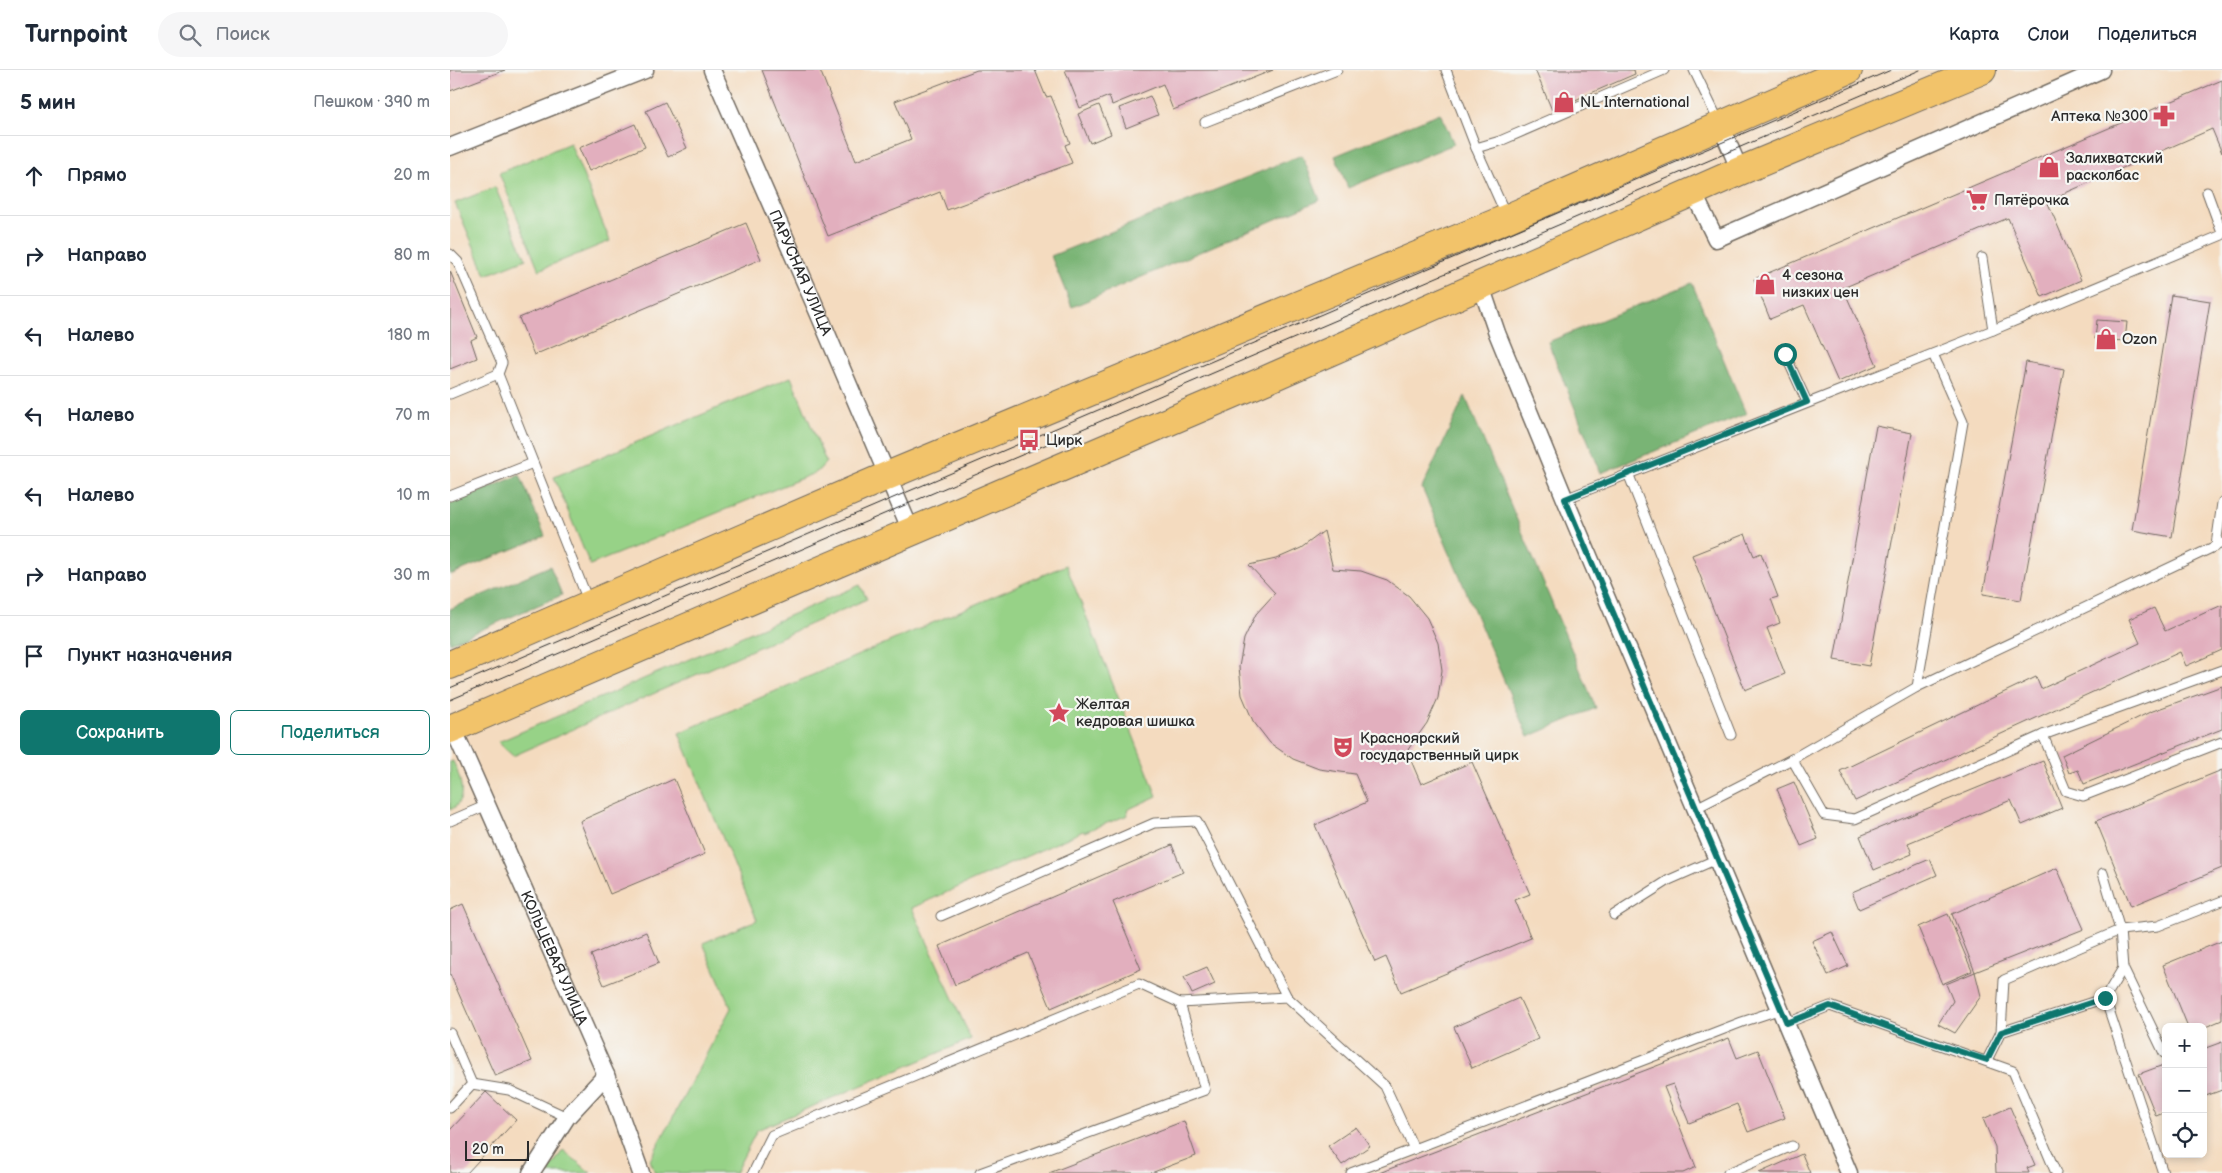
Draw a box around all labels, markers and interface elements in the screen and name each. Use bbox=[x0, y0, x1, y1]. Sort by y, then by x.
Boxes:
search box bbox=[158, 12, 508, 57]
text: Turnpoint bbox=[25, 20, 128, 49]
icon: search bbox=[176, 21, 204, 49]
text: Поиск bbox=[216, 23, 270, 46]
text: Карта bbox=[1949, 24, 1999, 45]
text: Слои bbox=[2027, 24, 2069, 45]
text: Поделиться bbox=[2097, 24, 2197, 45]
shop icon: NL International bbox=[1551, 89, 1577, 115]
text: 5 мин bbox=[20, 90, 76, 115]
text: Пешком · 390 m bbox=[313, 93, 430, 112]
place label: NL International bbox=[1580, 93, 1689, 112]
pharmacy icon: Аптека №300 bbox=[2151, 103, 2177, 129]
place label: Аптека №300 bbox=[2050, 107, 2148, 126]
place label: Залихватский расколбас bbox=[2066, 149, 2163, 185]
shop icon: Залихватский расколбас bbox=[2036, 154, 2062, 180]
icon: ahead bbox=[20, 162, 48, 190]
text: Прямо bbox=[67, 164, 127, 187]
text: 20 m bbox=[394, 166, 430, 185]
supermarket icon: Пятёрочка bbox=[1964, 187, 1990, 213]
place label: Пятёрочка bbox=[1994, 191, 2069, 210]
street label: ПАРУСНАЯ УЛИЦА bbox=[765, 207, 837, 339]
icon: right bbox=[20, 242, 48, 270]
text: Направо bbox=[67, 244, 147, 267]
text: 80 m bbox=[394, 246, 430, 265]
place label: 4 сезона низких цен bbox=[1782, 266, 1859, 302]
shop icon: 4 сезона низких цен bbox=[1752, 271, 1778, 297]
icon: left bbox=[20, 322, 48, 350]
text: Налево bbox=[67, 324, 134, 347]
text: 180 m bbox=[388, 326, 430, 345]
shop icon: Ozon bbox=[2093, 326, 2119, 352]
place label: Ozon bbox=[2122, 330, 2157, 349]
route start bbox=[1774, 343, 1797, 366]
icon: left bbox=[20, 402, 48, 430]
text: Налево bbox=[67, 404, 134, 427]
text: 70 m bbox=[395, 406, 430, 425]
bus stop icon: Цирк bbox=[1016, 427, 1042, 453]
place label: Цирк bbox=[1046, 431, 1082, 450]
icon: left bbox=[20, 482, 48, 510]
text: Налево bbox=[67, 484, 134, 507]
text: 10 m bbox=[397, 486, 430, 505]
icon: right bbox=[20, 562, 48, 590]
text: Направо bbox=[67, 564, 147, 587]
text: 30 m bbox=[393, 566, 430, 585]
icon: arrive bbox=[20, 642, 48, 670]
text: Пункт назначения bbox=[67, 644, 232, 667]
place label: Желтая кедровая шишка bbox=[1076, 695, 1195, 731]
place icon: Желтая кедровая шишка bbox=[1046, 700, 1072, 726]
button: Сохранить bbox=[20, 710, 220, 755]
button: Поделиться bbox=[230, 710, 430, 755]
place label: Красноярский государственный цирк bbox=[1360, 729, 1519, 765]
theatre icon: Красноярский государственный цирк bbox=[1330, 734, 1356, 760]
street label: КОЛЬЦЕВАЯ УЛИЦА bbox=[516, 888, 593, 1029]
route end bbox=[2094, 987, 2117, 1010]
map controls bbox=[2162, 1023, 2207, 1158]
button: + bbox=[2162, 1023, 2207, 1068]
button: − bbox=[2162, 1068, 2207, 1113]
button: locate bbox=[2162, 1113, 2207, 1158]
scale bar bbox=[465, 1138, 529, 1161]
text: 20 m bbox=[472, 1141, 504, 1158]

